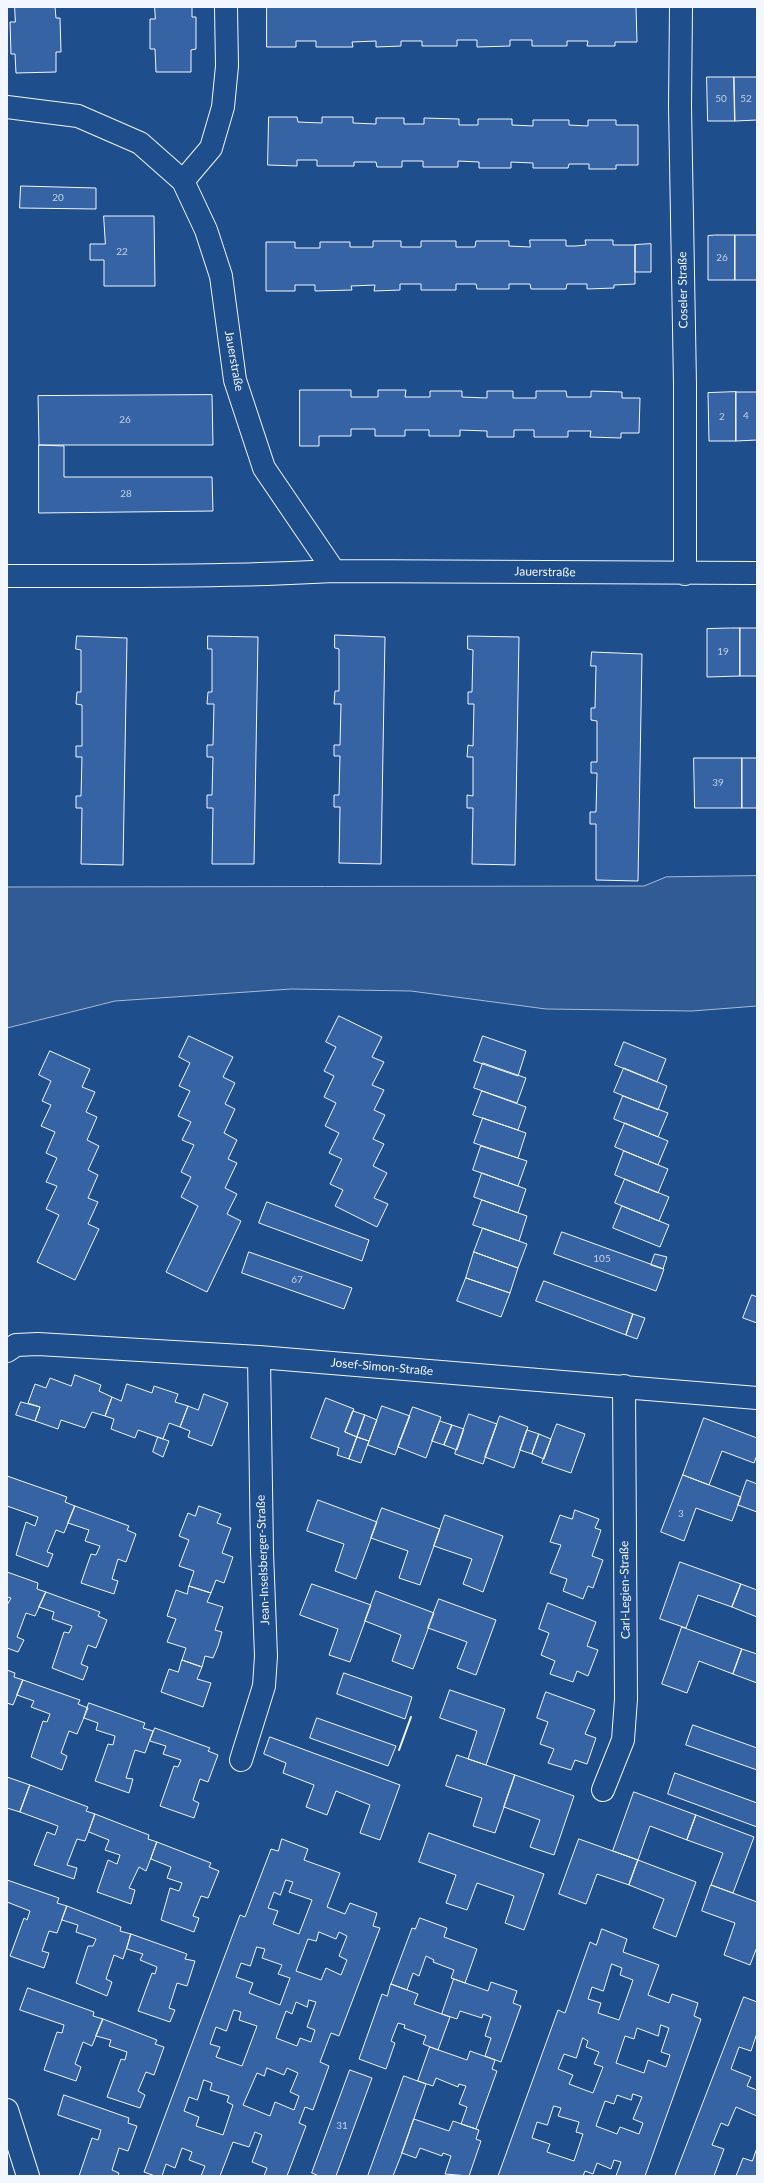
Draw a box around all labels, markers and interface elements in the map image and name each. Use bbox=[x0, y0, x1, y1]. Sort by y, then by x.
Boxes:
house number: 50 bbox=[715, 93, 727, 105]
house number: 52 bbox=[740, 93, 752, 105]
house number: 20 bbox=[52, 192, 64, 204]
house number: 22 bbox=[116, 246, 128, 258]
street label: Coseler Straße bbox=[675, 251, 691, 329]
house number: 26 bbox=[716, 252, 728, 264]
street label: Jauerstraße bbox=[222, 330, 246, 392]
house number: 4 bbox=[743, 410, 749, 422]
house number: 2 bbox=[719, 411, 725, 423]
house number: 26 bbox=[119, 414, 131, 426]
house number: 28 bbox=[120, 488, 132, 500]
street label: Jauerstraße bbox=[514, 564, 576, 580]
house number: 19 bbox=[717, 646, 729, 658]
house number: 39 bbox=[712, 777, 724, 789]
house number: 105 bbox=[593, 1253, 611, 1265]
house number: 67 bbox=[291, 1274, 303, 1286]
street label: Josef-Simon-Straße bbox=[330, 1355, 434, 1379]
street label: Jean-Inselsberger-Straße bbox=[254, 1495, 272, 1625]
house number: 3 bbox=[678, 1508, 684, 1520]
street label: Carl-Legien-Straße bbox=[617, 1541, 633, 1639]
house number: 31 bbox=[336, 2120, 348, 2132]

